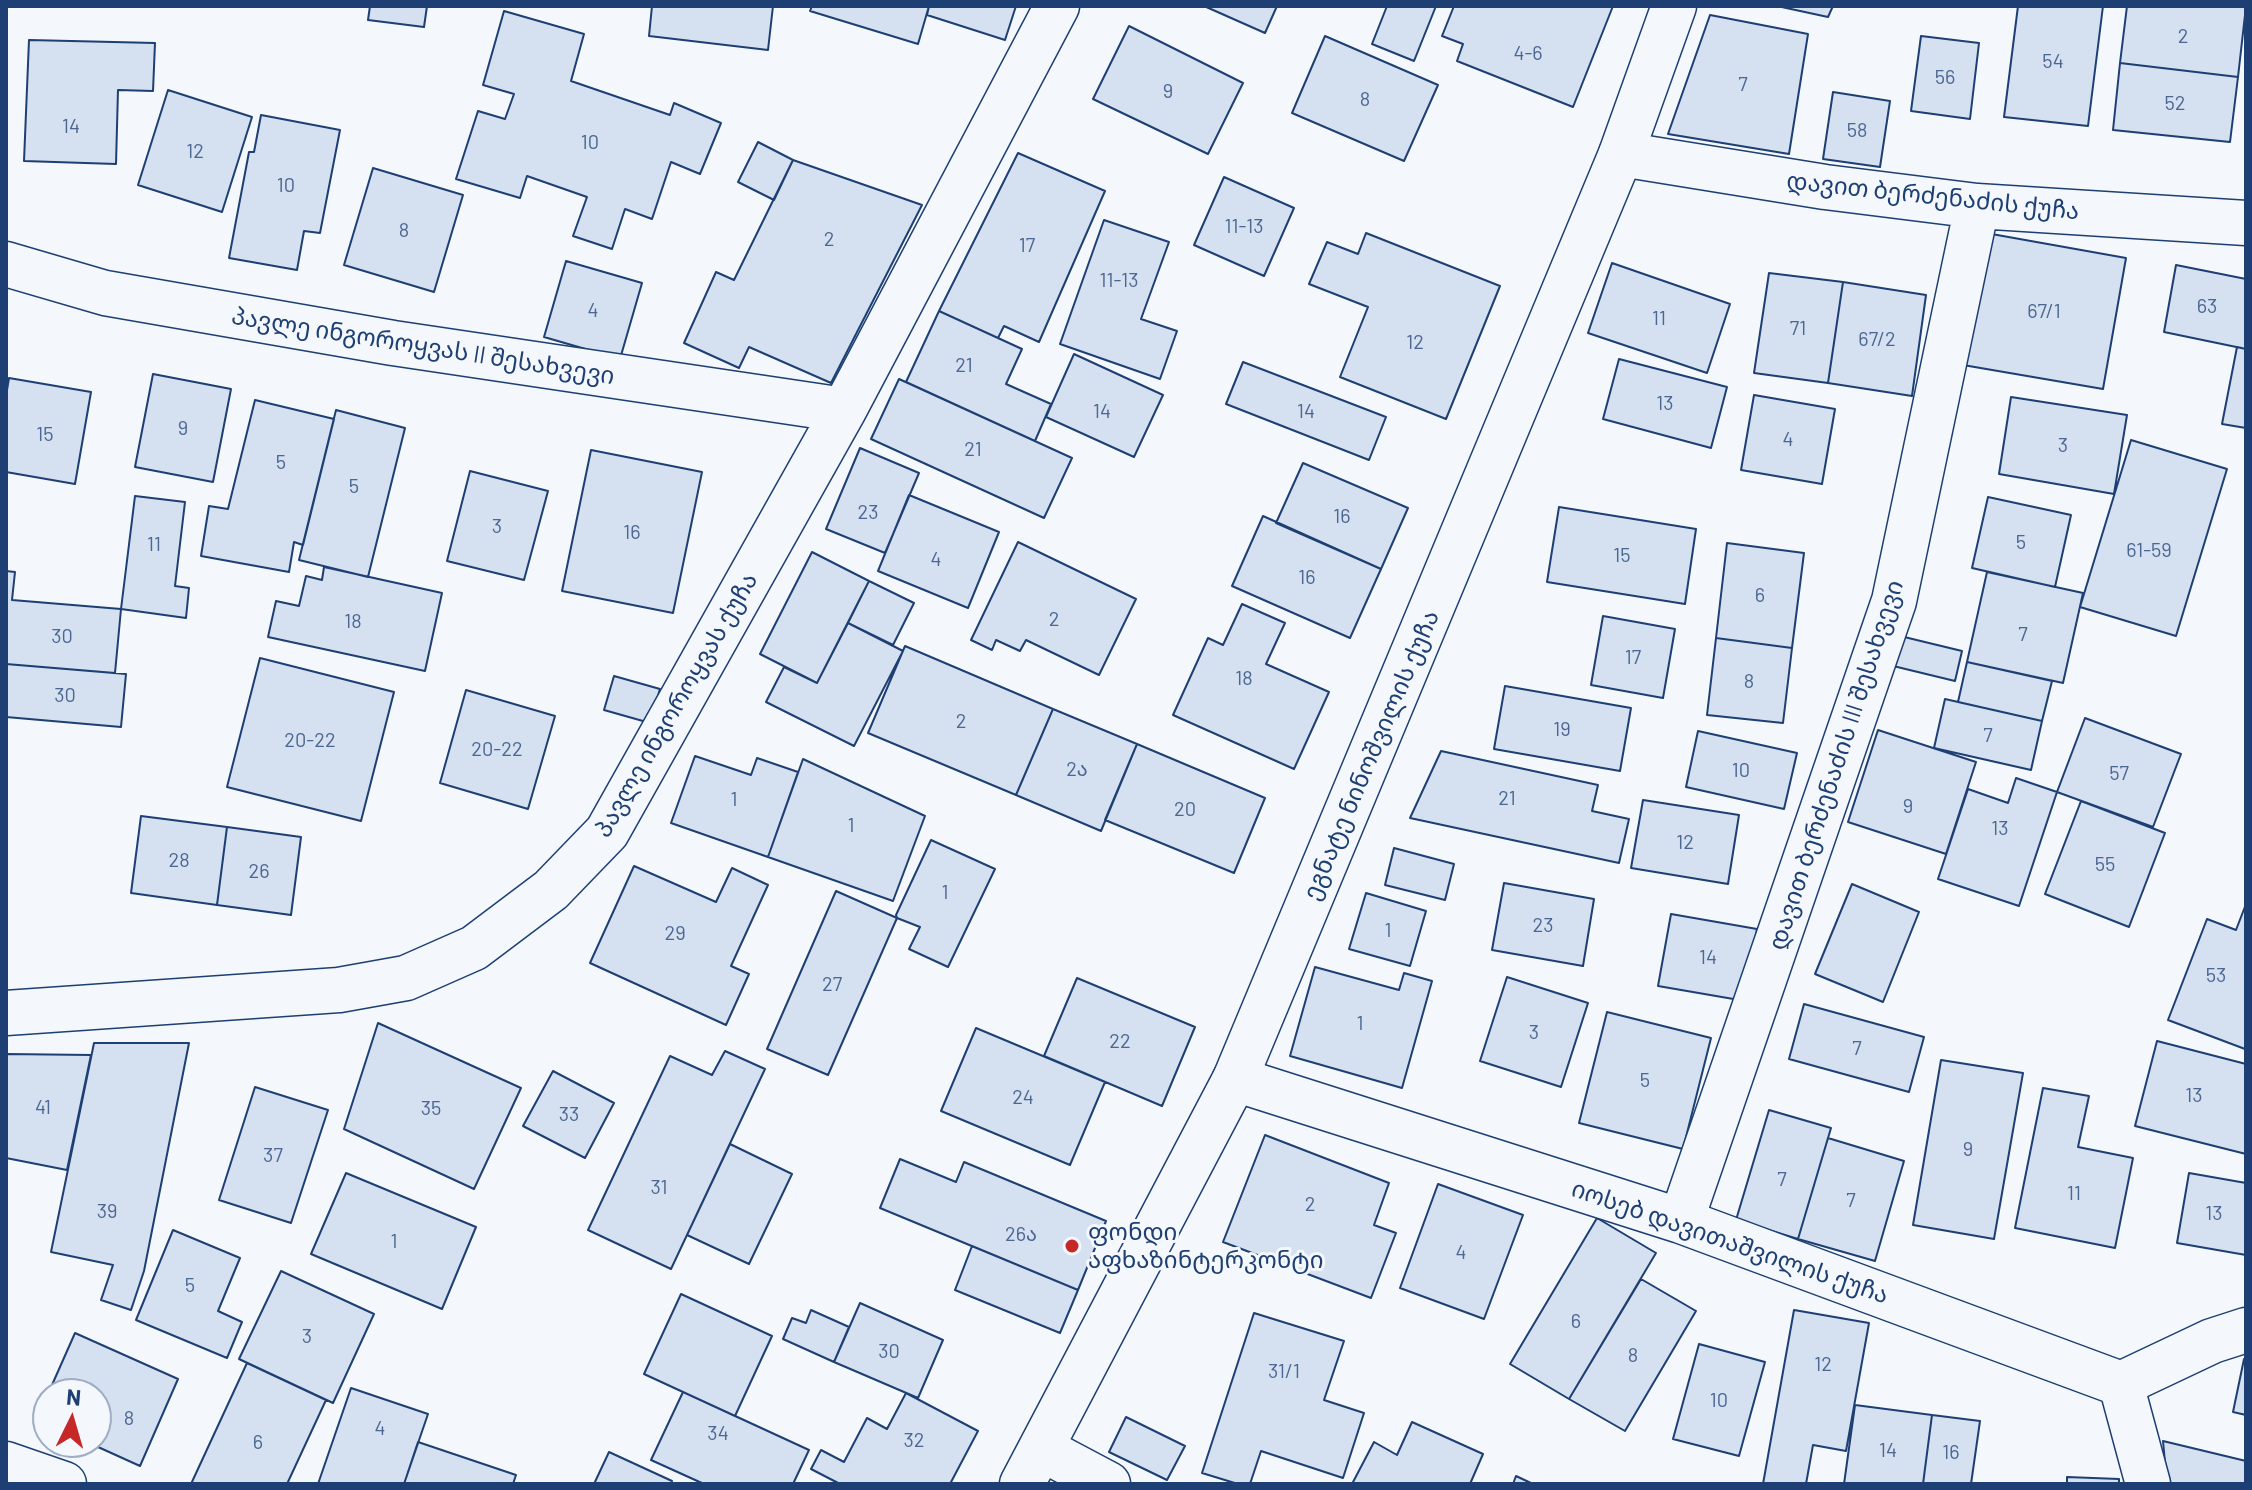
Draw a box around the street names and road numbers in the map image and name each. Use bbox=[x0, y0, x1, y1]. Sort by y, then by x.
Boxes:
street label: დავით ბერძენაძის ქუჩა bbox=[1785, 166, 2081, 226]
street label: პავლე ინგოროყვას II შესახვევი bbox=[229, 301, 617, 391]
street label: პავლე ინგოროყვას ქუჩა bbox=[588, 568, 764, 842]
street label: დავით ბერძენაძის III შესახვევი bbox=[1763, 577, 1909, 953]
street label: ეგნატე ნინოშვილის ქუჩა bbox=[1297, 606, 1445, 904]
street label: იოსებ დავითაშვილის ქუჩა bbox=[1568, 1174, 1892, 1310]

